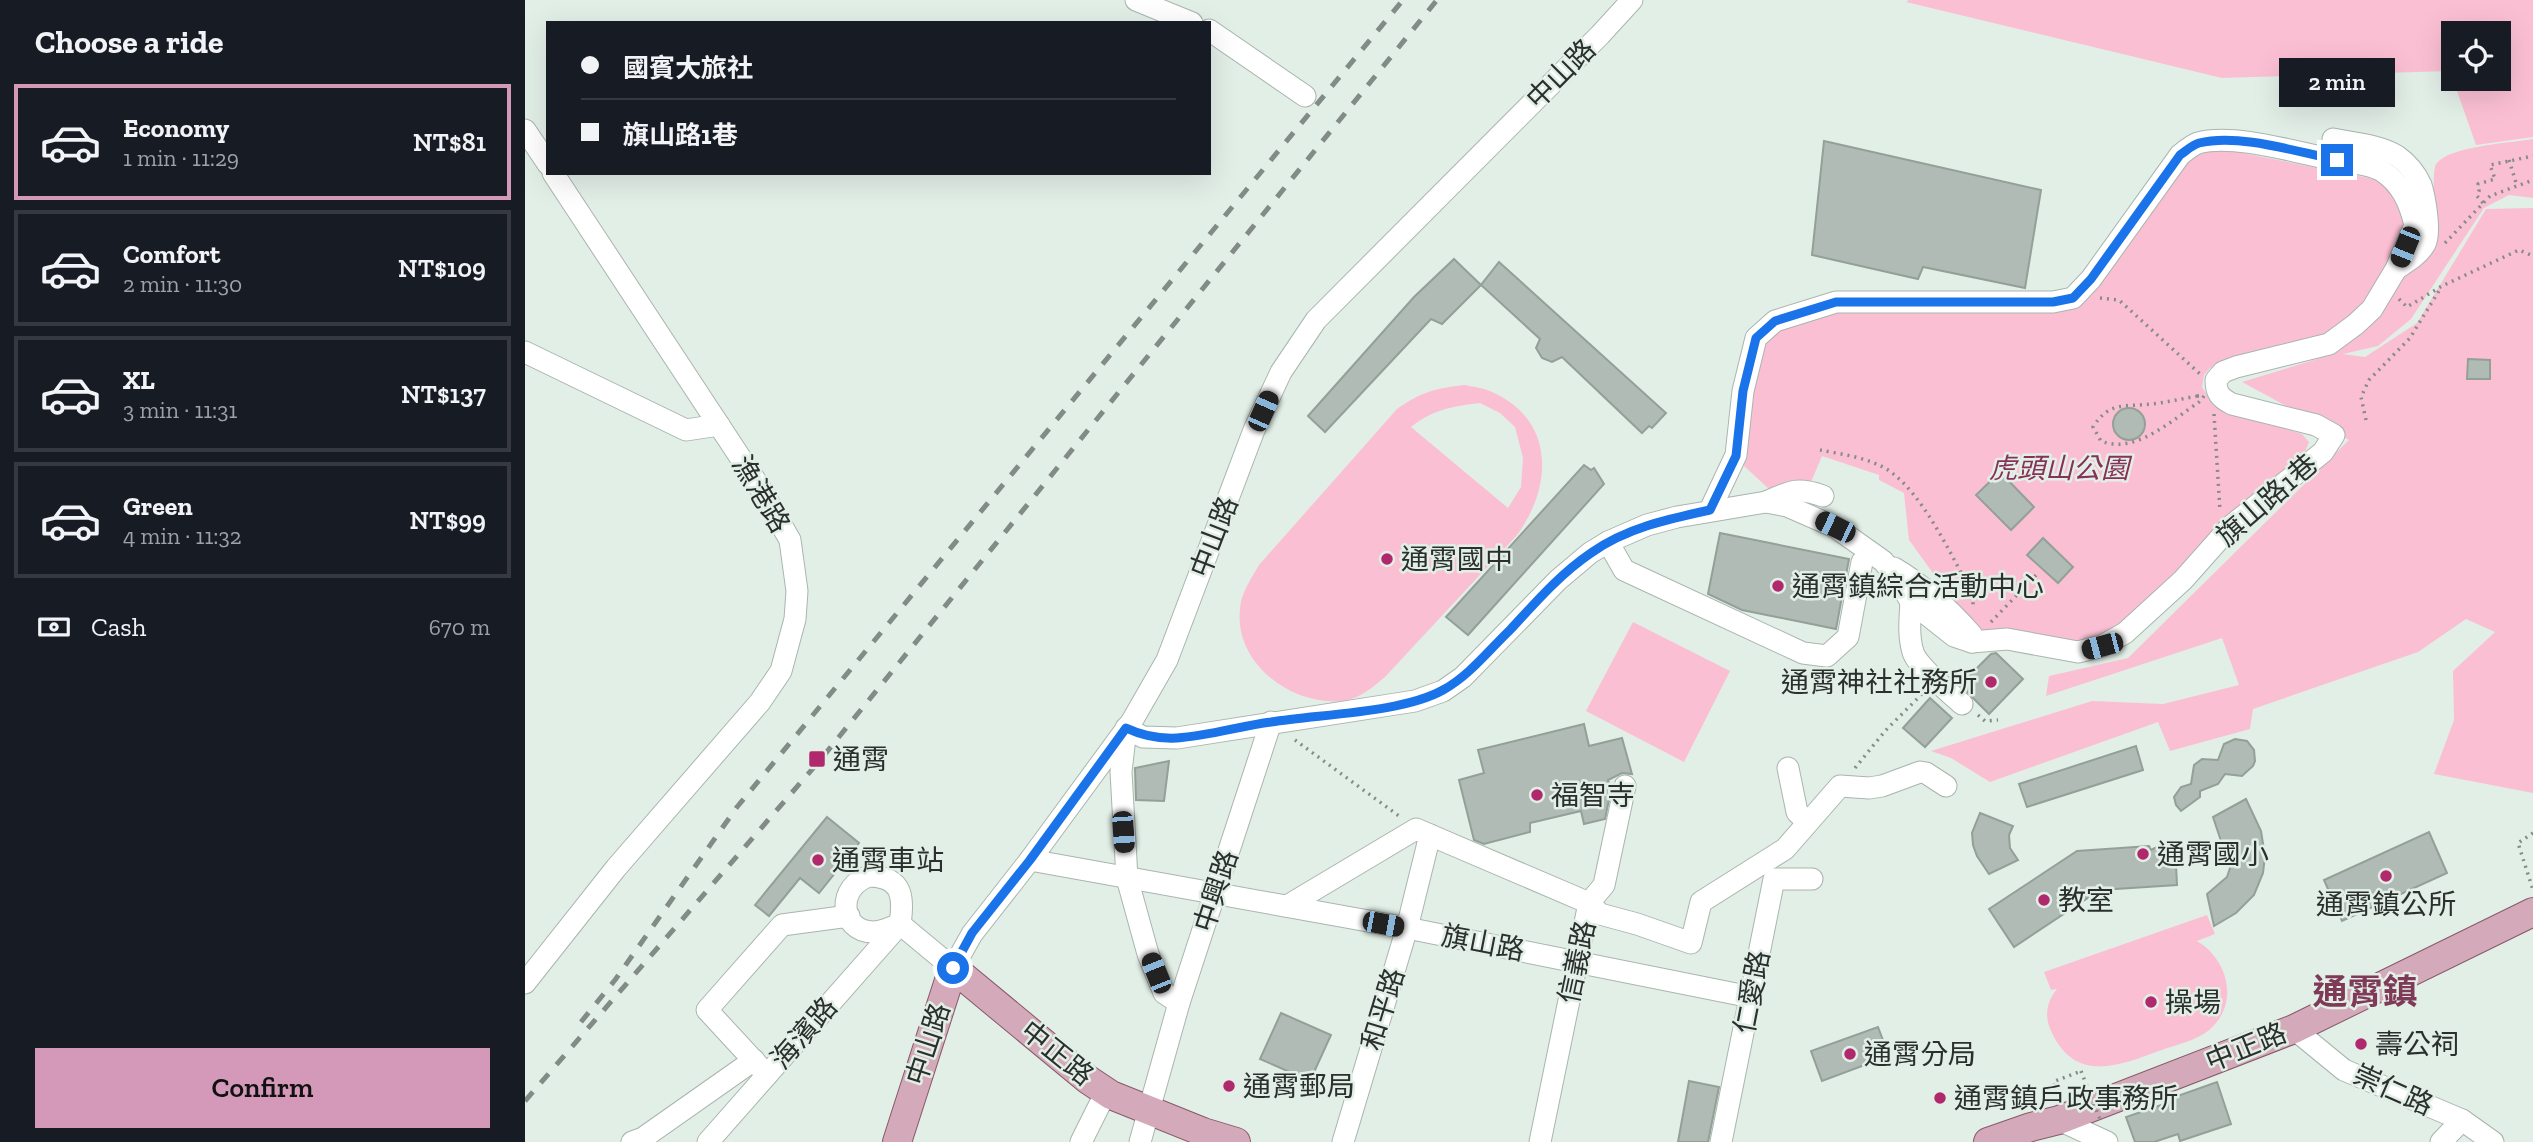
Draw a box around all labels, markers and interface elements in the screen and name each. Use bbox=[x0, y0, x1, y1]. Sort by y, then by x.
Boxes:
map controls bbox=[2441, 21, 2511, 91]
button: locate bbox=[2441, 21, 2511, 91]
text: Choose a ride bbox=[35, 23, 223, 61]
street label: 中山路 bbox=[1520, 33, 1602, 115]
text: 國賓大旅社 bbox=[623, 52, 753, 84]
callout: 2 min bbox=[2279, 58, 2395, 108]
text: 2 min bbox=[2308, 68, 2366, 96]
icon: car bbox=[39, 111, 102, 174]
text: Economy bbox=[123, 112, 229, 144]
text: 旗山路1巷 bbox=[623, 119, 738, 151]
text: NT$81 bbox=[413, 126, 486, 158]
text: 1 min · 11:29 bbox=[123, 144, 239, 172]
route end bbox=[2321, 144, 2353, 176]
car bbox=[2388, 224, 2423, 270]
icon: car bbox=[39, 237, 102, 300]
text: Comfort bbox=[123, 238, 220, 270]
text: NT$109 bbox=[398, 252, 486, 284]
text: 2 min · 11:30 bbox=[123, 270, 242, 298]
icon: car bbox=[39, 363, 102, 426]
text: XL bbox=[123, 364, 155, 396]
text: NT$137 bbox=[401, 378, 486, 410]
car bbox=[1245, 388, 1282, 434]
text: 3 min · 11:31 bbox=[123, 396, 237, 424]
street label: 旗山路1巷 bbox=[2210, 447, 2324, 553]
street label: 漁港路 bbox=[725, 449, 797, 539]
park label: 虎頭山公園 bbox=[1989, 452, 2133, 485]
icon: car bbox=[39, 489, 102, 552]
text: Green bbox=[123, 490, 193, 522]
street label: 中山路 bbox=[1184, 492, 1244, 582]
text: NT$99 bbox=[410, 504, 486, 536]
car bbox=[1812, 508, 1859, 546]
text: 4 min · 11:32 bbox=[123, 522, 242, 550]
place label: 通霄國中 bbox=[1401, 543, 1513, 576]
marker: 通霄國中 bbox=[1379, 551, 1395, 567]
place label: 通霄鎮綜合活動中心 bbox=[1792, 570, 2044, 603]
marker: 通霄鎮綜合活動中心 bbox=[1770, 578, 1786, 594]
icon: cash bbox=[35, 608, 73, 646]
text: Cash bbox=[91, 611, 146, 643]
text: 670 m bbox=[429, 613, 490, 641]
car bbox=[2079, 630, 2126, 662]
place label: 通霄神社社務所 bbox=[1781, 666, 1977, 699]
marker: 通霄神社社務所 bbox=[1983, 674, 1999, 690]
place label: 通霄 bbox=[833, 743, 889, 776]
marker: 通霄 bbox=[807, 749, 827, 769]
place label: 福智寺 bbox=[1551, 779, 1635, 812]
marker: 福智寺 bbox=[1529, 787, 1545, 803]
car bbox=[1112, 810, 1135, 854]
place label: 通霄國小 bbox=[2157, 838, 2269, 871]
place label: 通霄車站 bbox=[832, 844, 944, 877]
street label: 中興路 bbox=[1187, 846, 1245, 936]
marker: 通霄國小 bbox=[2135, 846, 2151, 862]
marker: 通霄車站 bbox=[810, 852, 826, 868]
marker: 通霄鎮公所 bbox=[2378, 868, 2394, 884]
place label: 教室 bbox=[2058, 884, 2114, 917]
place label: 通霄鎮公所 bbox=[2316, 888, 2456, 921]
marker: 教室 bbox=[2036, 892, 2052, 908]
car bbox=[1361, 910, 1406, 938]
street label: 信義路 bbox=[1552, 917, 1602, 1007]
street label: 旗山路 bbox=[1439, 919, 1527, 967]
street label: 仁愛路 bbox=[1728, 948, 1776, 1036]
car bbox=[1139, 950, 1174, 996]
route start bbox=[937, 952, 969, 984]
street label: 和平路 bbox=[1355, 964, 1411, 1054]
district label: 通霄鎮 bbox=[2312, 971, 2418, 1013]
place label: 操場 bbox=[2165, 986, 2221, 1019]
street label: 海濱路 bbox=[764, 990, 844, 1076]
marker: 操場 bbox=[2143, 994, 2159, 1010]
street label: 中山路 bbox=[899, 999, 957, 1089]
street label: 中正路 bbox=[1014, 1014, 1100, 1092]
street label: 中正路 bbox=[2201, 1016, 2291, 1078]
place label: 壽公祠 bbox=[2375, 1028, 2459, 1061]
marker: 壽公祠 bbox=[2353, 1036, 2369, 1052]
place label: 通霄分局 bbox=[1864, 1038, 1976, 1071]
marker: 通霄分局 bbox=[1842, 1046, 1858, 1062]
button: Confirm bbox=[35, 1048, 490, 1128]
street label: 崇仁路 bbox=[2348, 1058, 2438, 1122]
place label: 通霄郵局 bbox=[1243, 1070, 1355, 1103]
marker: 通霄郵局 bbox=[1221, 1078, 1237, 1094]
place label: 通霄鎮戶政事務所 bbox=[1954, 1082, 2178, 1115]
marker: 通霄鎮戶政事務所 bbox=[1932, 1090, 1948, 1106]

